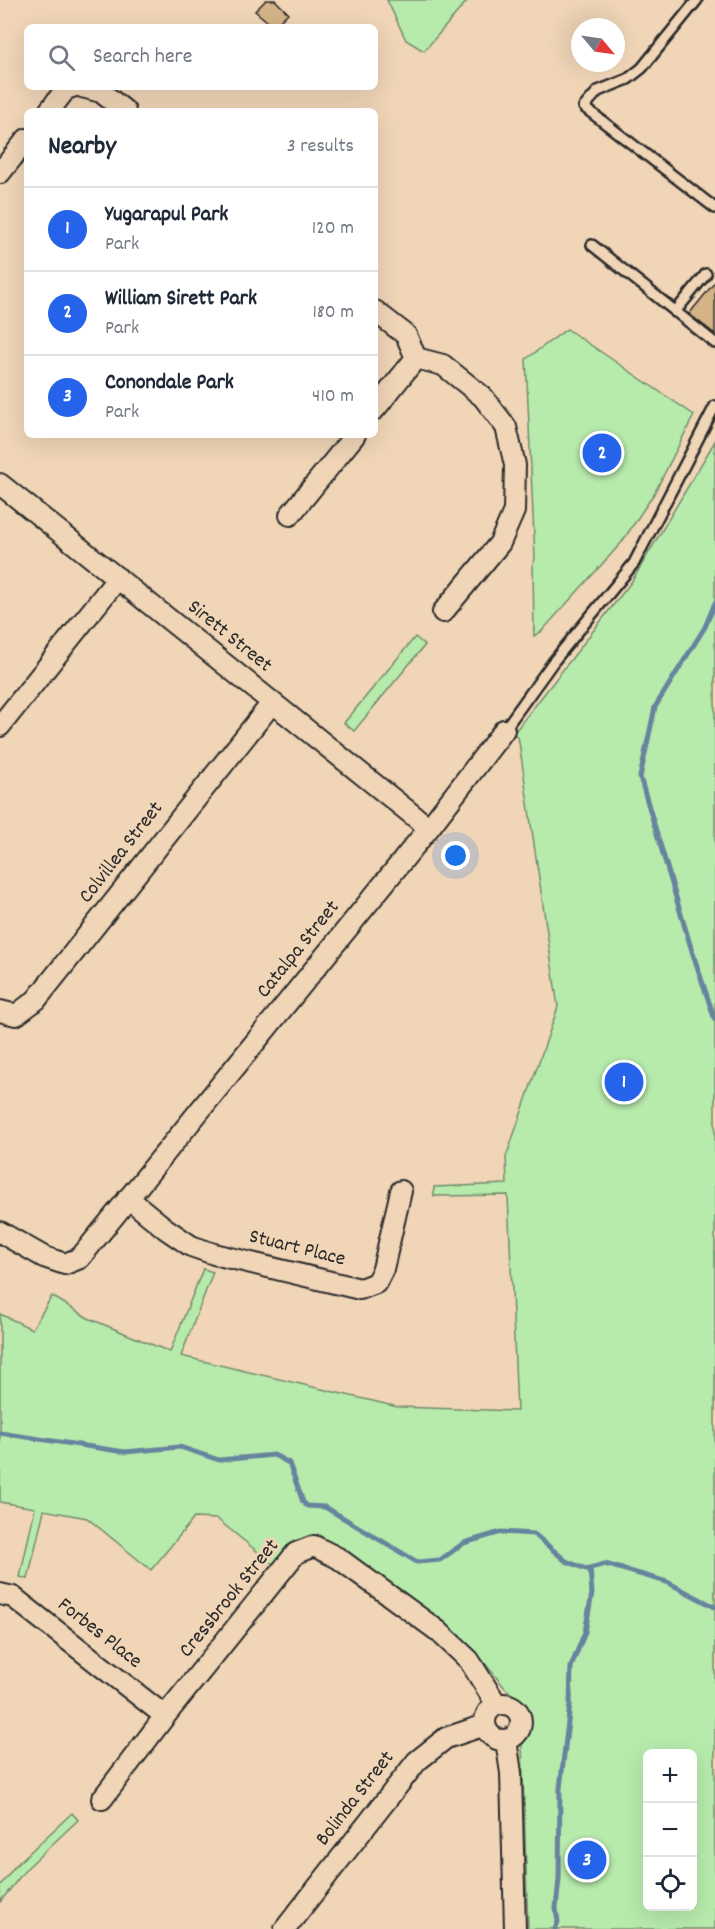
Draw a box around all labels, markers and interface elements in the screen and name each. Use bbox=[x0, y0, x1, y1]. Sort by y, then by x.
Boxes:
north arrow bbox=[571, 18, 625, 72]
search box bbox=[24, 24, 378, 90]
icon: search bbox=[45, 41, 78, 74]
text: Search here bbox=[93, 42, 192, 73]
text: Nearby bbox=[48, 129, 116, 166]
text: 3 results bbox=[287, 133, 354, 161]
text: Yugarapul Park bbox=[105, 200, 228, 231]
text: 1 bbox=[65, 215, 70, 243]
text: 120 m bbox=[312, 215, 354, 243]
text: Park bbox=[105, 231, 139, 259]
text: William Sirett Park bbox=[105, 284, 257, 315]
text: 2 bbox=[63, 299, 72, 327]
text: 180 m bbox=[312, 299, 354, 327]
text: Park bbox=[105, 315, 139, 343]
text: Conondale Park bbox=[105, 368, 234, 399]
text: 3 bbox=[63, 383, 72, 411]
text: 410 m bbox=[312, 383, 354, 411]
text: Park bbox=[105, 399, 139, 427]
pin: 2 bbox=[582, 430, 622, 476]
street label: Sirett Street bbox=[180, 593, 278, 681]
street label: Colvillea Street bbox=[73, 795, 172, 910]
your location bbox=[441, 841, 470, 870]
street label: Catalpa Street bbox=[250, 894, 348, 1005]
pin: 1 bbox=[604, 1060, 644, 1104]
street label: Stuart Place bbox=[246, 1223, 348, 1275]
street label: Cressbrook Street bbox=[173, 1533, 287, 1665]
street label: Forbes Place bbox=[50, 1591, 148, 1677]
street label: Bolinda Street bbox=[309, 1745, 403, 1853]
map controls bbox=[643, 1749, 697, 1911]
button: + bbox=[643, 1749, 697, 1803]
button: − bbox=[643, 1803, 697, 1857]
pin: 3 bbox=[568, 1838, 606, 1882]
button: locate bbox=[643, 1857, 697, 1911]

